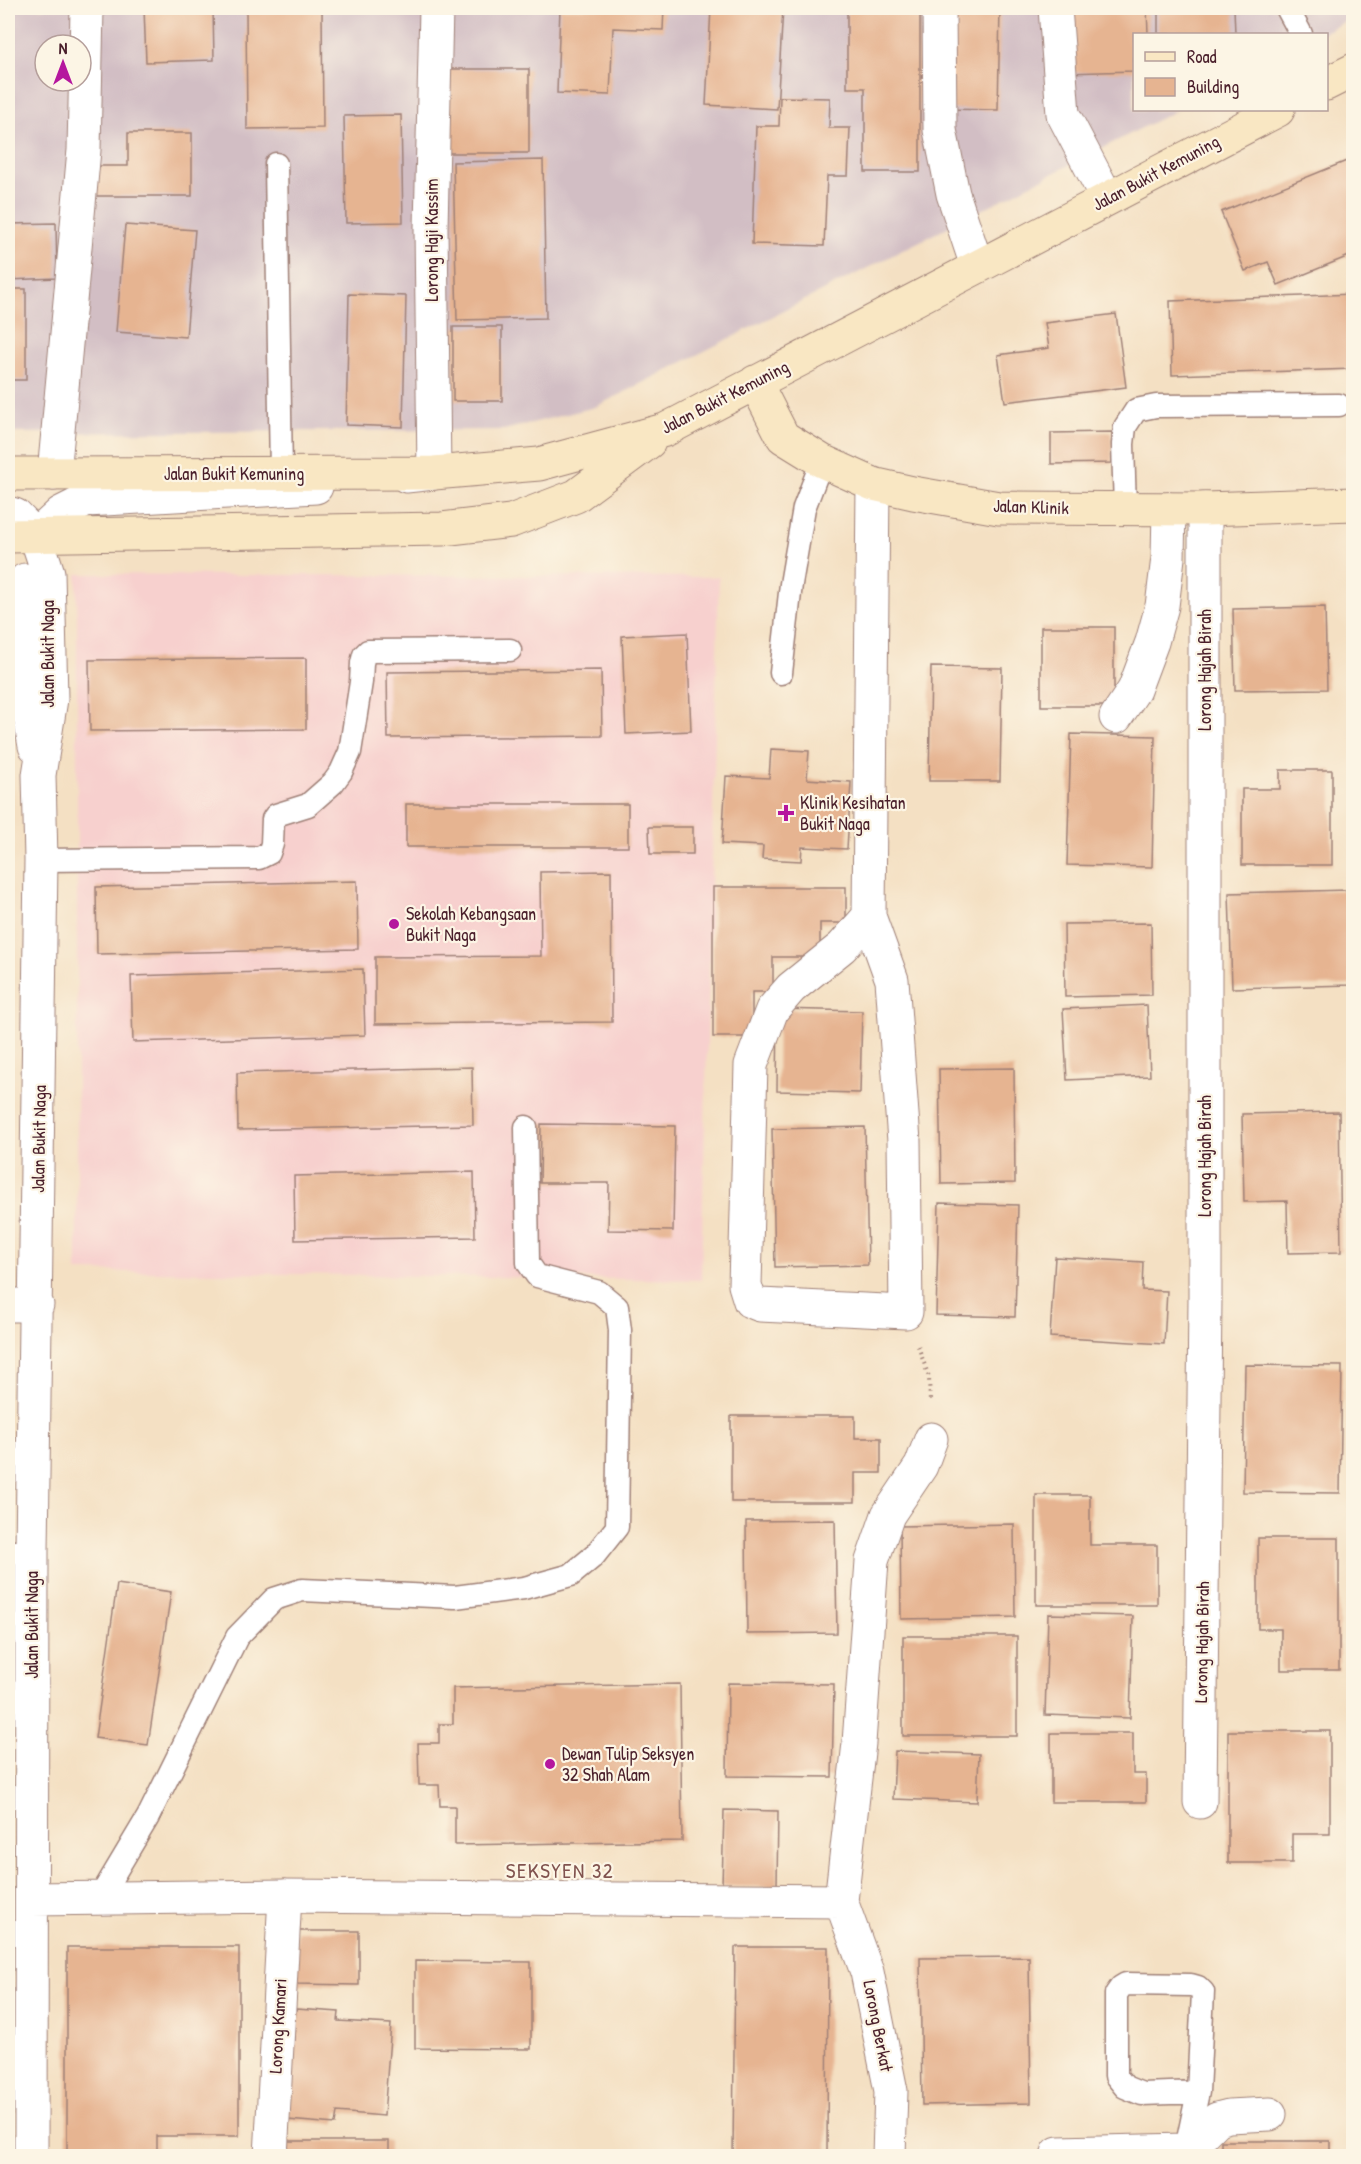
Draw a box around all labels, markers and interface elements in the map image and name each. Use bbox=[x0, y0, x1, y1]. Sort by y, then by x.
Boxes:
north arrow bbox=[33, 33, 93, 93]
legend bbox=[1133, 33, 1328, 111]
text: N bbox=[59, 37, 68, 59]
text: Road bbox=[1187, 44, 1217, 69]
text: Building bbox=[1187, 74, 1239, 99]
street label: Jalan Bukit Kemuning bbox=[1088, 129, 1224, 217]
street label: Lorong Haji Kassim bbox=[419, 179, 444, 301]
street label: Jalan Bukit Kemuning bbox=[657, 354, 793, 440]
street label: Jalan Bukit Kemuning bbox=[164, 461, 304, 486]
street label: Jalan Klinik bbox=[993, 493, 1070, 520]
street label: Jalan Bukit Naga bbox=[35, 600, 60, 708]
street label: Lorong Hajah Birah bbox=[1192, 609, 1217, 731]
place label: Klinik Kesihatan Bukit Naga bbox=[800, 790, 906, 836]
marker: Klinik Kesihatan Bukit Naga bbox=[777, 804, 795, 822]
place label: Sekolah Kebangsaan Bukit Naga bbox=[406, 901, 536, 947]
marker: Sekolah Kebangsaan Bukit Naga bbox=[387, 917, 401, 931]
street label: Jalan Bukit Naga bbox=[25, 1085, 52, 1193]
street label: Lorong Hajah Birah bbox=[1192, 1095, 1217, 1217]
street label: Jalan Bukit Naga bbox=[19, 1571, 44, 1679]
street label: Lorong Hajah Birah bbox=[1188, 1581, 1215, 1703]
place label: Dewan Tulip Seksyen 32 Shah Alam bbox=[562, 1741, 694, 1787]
marker: Dewan Tulip Seksyen 32 Shah Alam bbox=[543, 1757, 557, 1771]
district label: SEKSYEN 32 bbox=[506, 1856, 614, 1885]
street label: Lorong Kamari bbox=[263, 1978, 292, 2074]
street label: Lorong Berkat bbox=[857, 1978, 900, 2074]

